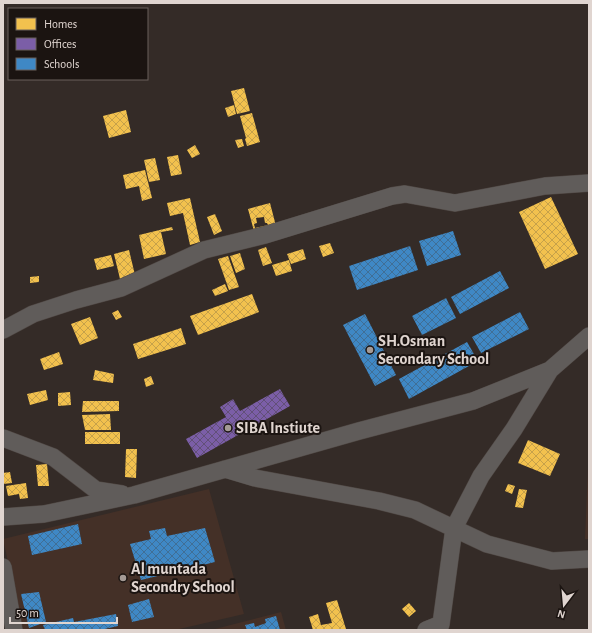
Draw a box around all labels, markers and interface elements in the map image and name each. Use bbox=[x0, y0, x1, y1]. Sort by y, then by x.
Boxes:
legend bbox=[8, 8, 148, 80]
text: Homes bbox=[44, 18, 77, 30]
text: Offices bbox=[44, 38, 77, 50]
text: Schools bbox=[44, 58, 79, 70]
place label: SH.Osman Secondary School bbox=[378, 333, 489, 368]
marker: SH.Osman Secondary School bbox=[365, 345, 375, 355]
place label: SIBA Instiute bbox=[236, 420, 320, 436]
marker: SIBA Instiute bbox=[223, 423, 233, 433]
place label: Al muntada Secondry School bbox=[131, 561, 235, 596]
marker: Al muntada Secondry School bbox=[118, 573, 128, 583]
north arrow bbox=[544, 585, 584, 625]
scale bar bbox=[10, 599, 117, 625]
text: 50 m bbox=[16, 607, 39, 619]
text: N bbox=[556, 608, 567, 620]

